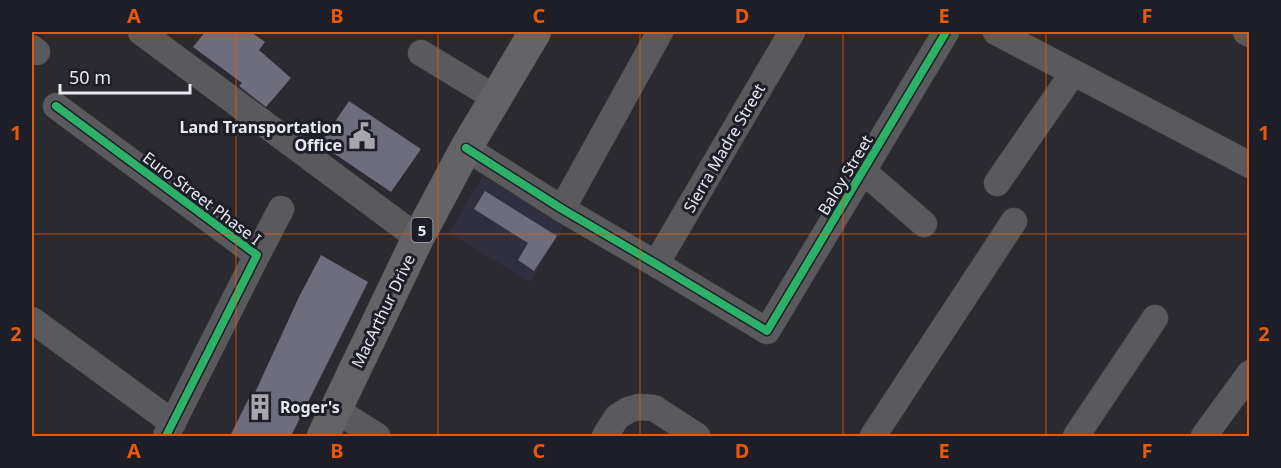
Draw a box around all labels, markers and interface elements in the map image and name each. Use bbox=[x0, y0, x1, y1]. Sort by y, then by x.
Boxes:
text: A bbox=[127, 2, 141, 29]
text: B bbox=[330, 2, 344, 29]
text: C bbox=[533, 2, 546, 29]
text: D bbox=[735, 2, 749, 29]
text: E bbox=[938, 2, 950, 29]
text: F bbox=[1142, 2, 1152, 29]
scale bar bbox=[60, 57, 190, 95]
text: 50 m bbox=[69, 65, 111, 89]
street label: Sierra Madre Street bbox=[678, 79, 770, 216]
place label: Land Transportation Office bbox=[180, 116, 342, 156]
text: 1 bbox=[10, 119, 22, 146]
text: 1 bbox=[1258, 119, 1270, 146]
public building icon: Land Transportation Office bbox=[347, 121, 377, 151]
street label: Baloy Street bbox=[812, 131, 878, 219]
street label: Euro Street Phase I bbox=[138, 146, 266, 250]
road number: 5 bbox=[412, 218, 432, 242]
street label: MacArthur Drive bbox=[346, 251, 420, 371]
text: 2 bbox=[10, 320, 22, 347]
text: 2 bbox=[1258, 320, 1270, 347]
building icon: Roger's bbox=[245, 392, 275, 422]
place label: Roger's bbox=[280, 396, 340, 418]
text: A bbox=[127, 437, 141, 464]
text: B bbox=[330, 437, 344, 464]
text: C bbox=[533, 437, 546, 464]
text: D bbox=[735, 437, 749, 464]
text: E bbox=[938, 437, 950, 464]
text: F bbox=[1142, 437, 1152, 464]

